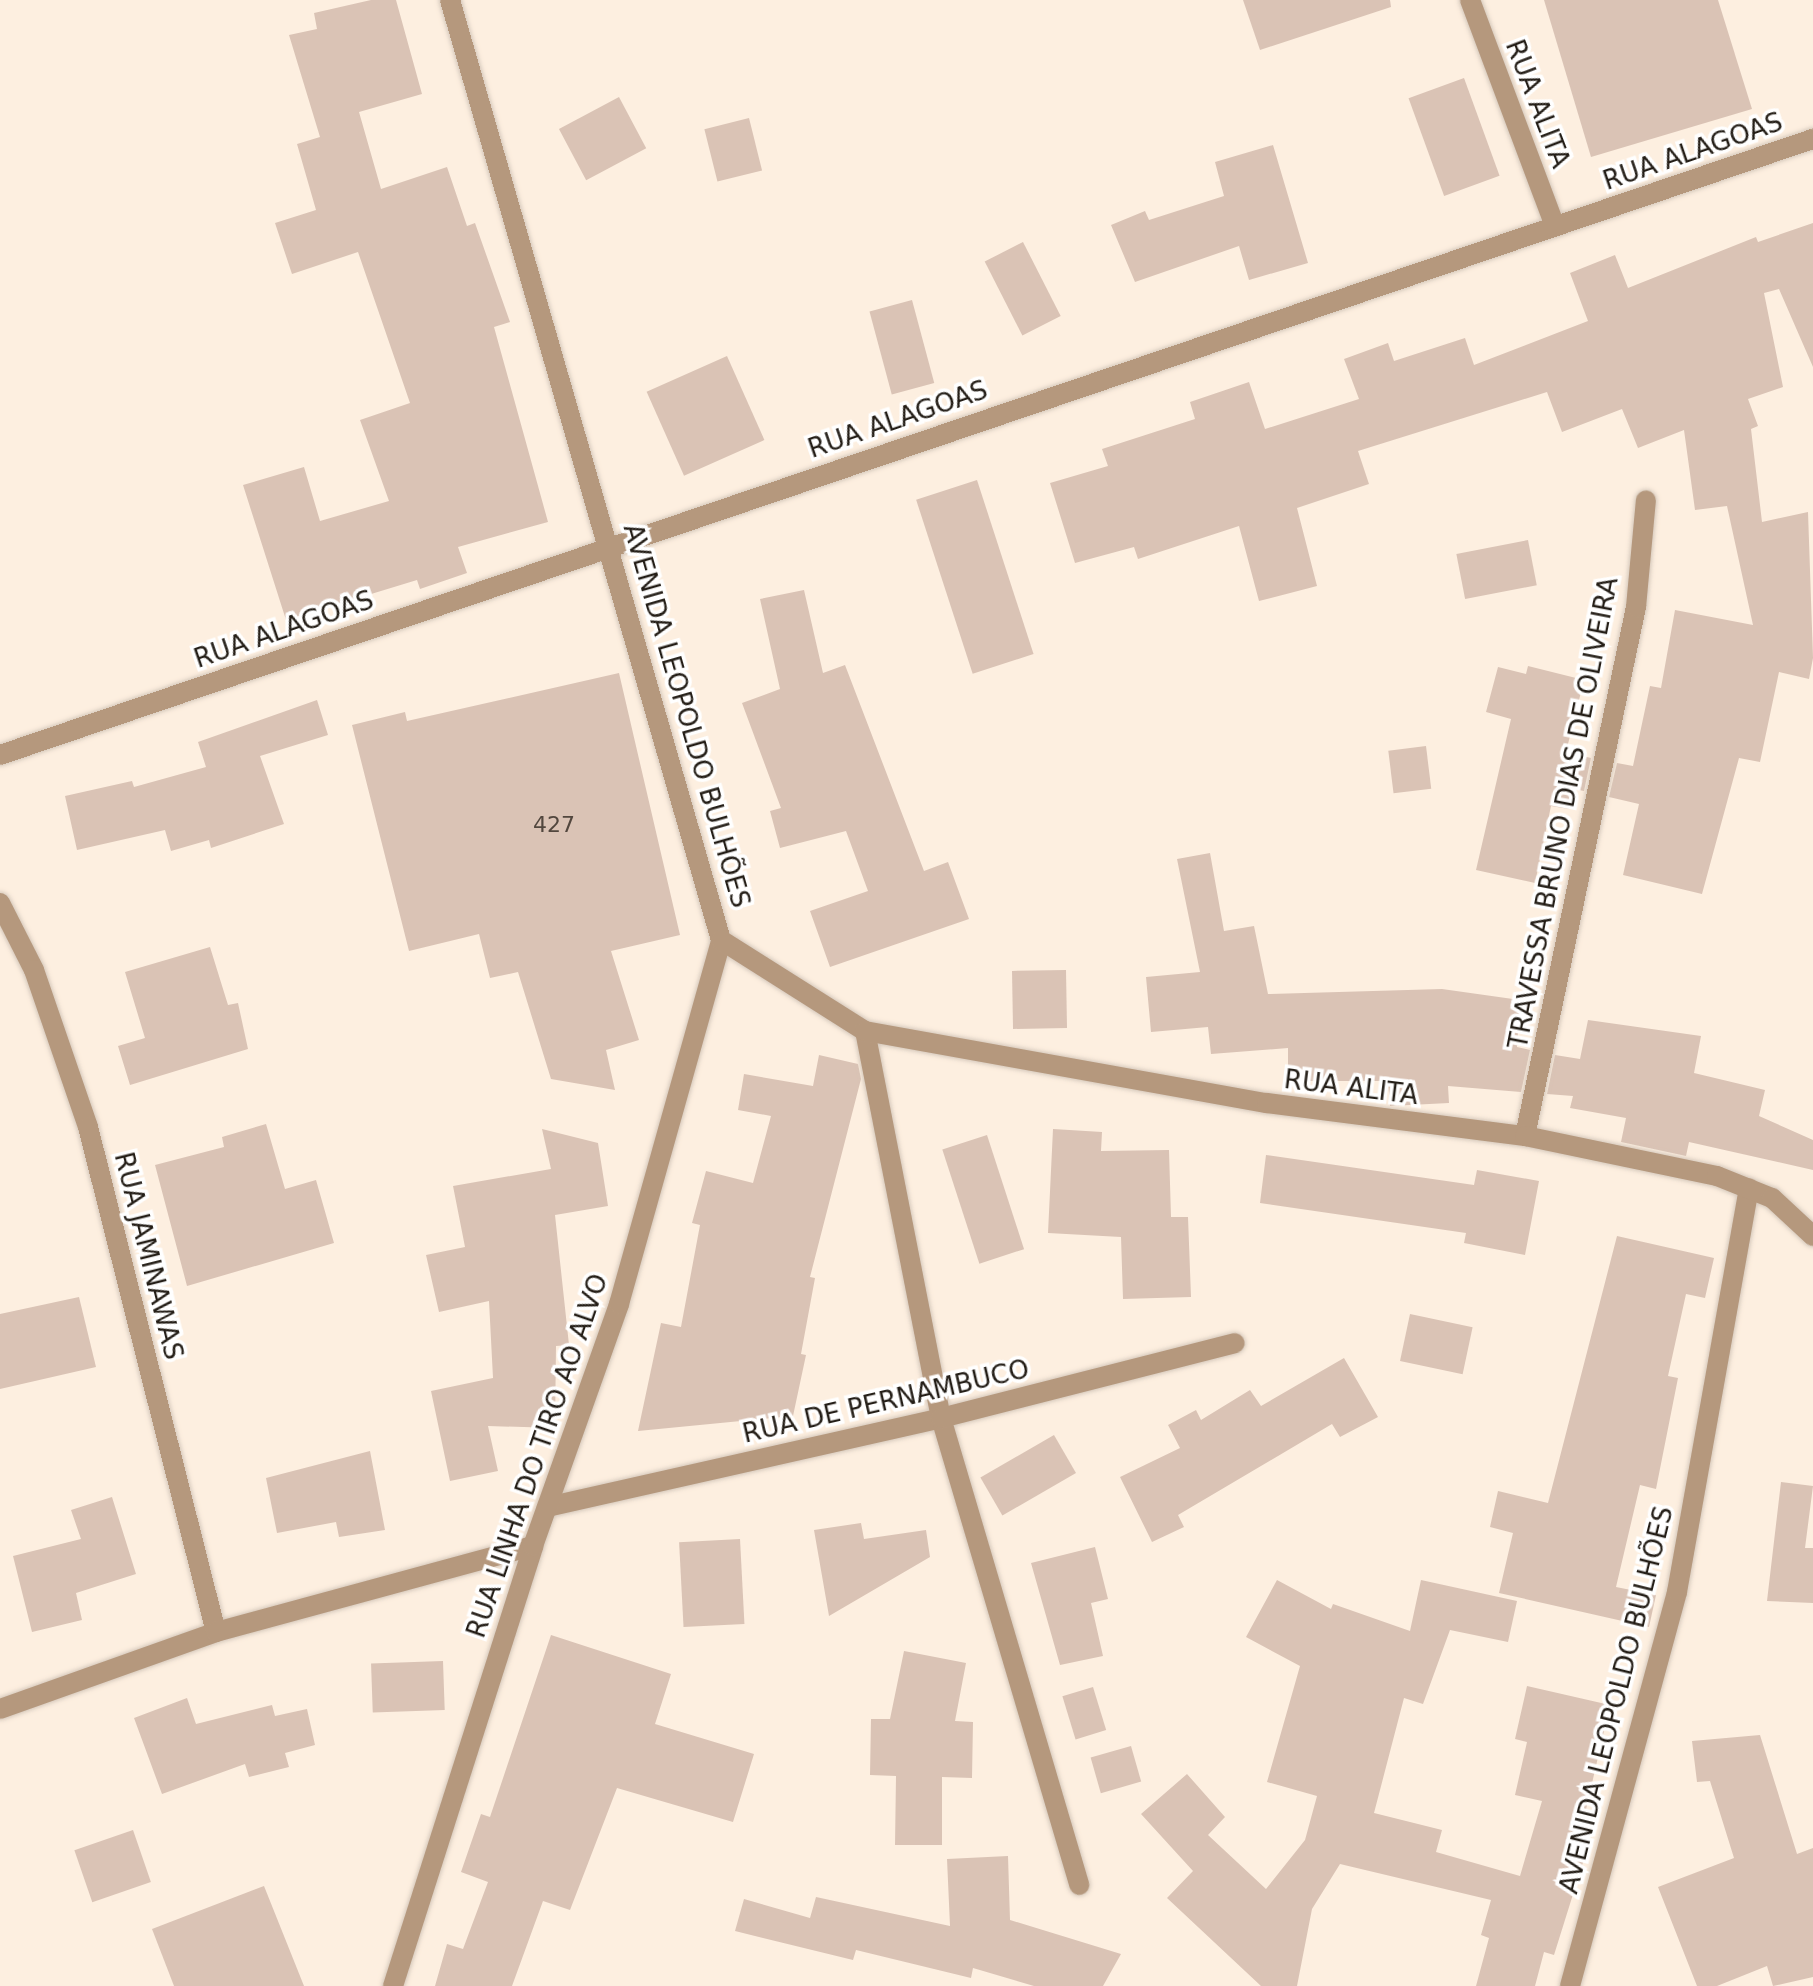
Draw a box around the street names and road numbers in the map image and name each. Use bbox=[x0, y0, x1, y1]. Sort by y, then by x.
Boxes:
street label: RUA ALITA bbox=[1498, 36, 1576, 172]
street label: RUA ALAGOAS bbox=[1599, 107, 1787, 197]
street label: RUA ALAGOAS bbox=[804, 375, 992, 465]
street label: AVENIDA LEOPOLDO BULHÕES bbox=[616, 520, 756, 912]
street label: TRAVESSA BRUNO DIAS DE OLIVEIRA bbox=[1503, 574, 1625, 1052]
street label: RUA ALAGOAS bbox=[190, 585, 378, 675]
street label: RUA ALITA bbox=[1282, 1064, 1420, 1112]
street label: RUA JAMINAWAS bbox=[107, 1149, 189, 1363]
street label: RUA LINHA DO TIRO AO ALVO bbox=[461, 1270, 615, 1642]
street label: RUA DE PERNAMBUCO bbox=[740, 1354, 1032, 1450]
street label: AVENIDA LEOPOLDO BULHÕES bbox=[1554, 1503, 1680, 1897]

